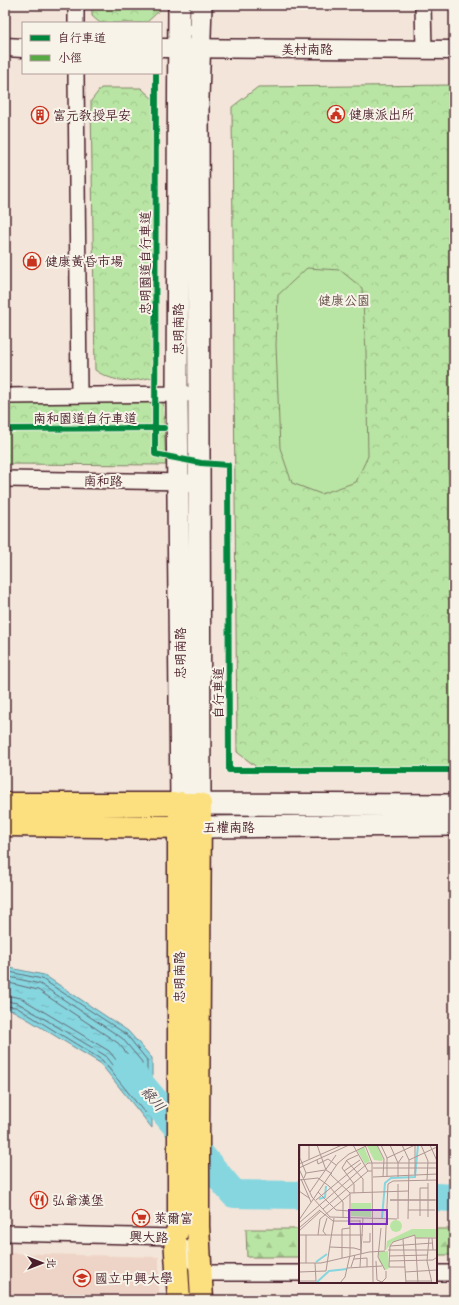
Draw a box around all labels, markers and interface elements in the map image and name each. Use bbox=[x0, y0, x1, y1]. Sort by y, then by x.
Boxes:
legend bbox=[22, 22, 162, 74]
text: 自行車道 bbox=[58, 31, 106, 45]
street label: 美村南路 bbox=[281, 42, 333, 57]
text: 小徑 bbox=[58, 51, 82, 65]
public building icon: 健康派出所 bbox=[326, 104, 346, 124]
building icon: 富元教授早安 bbox=[30, 105, 50, 125]
place label: 健康派出所 bbox=[349, 107, 414, 122]
place label: 富元教授早安 bbox=[53, 108, 131, 123]
street label: 忠明園道自行車道 bbox=[138, 211, 153, 315]
shop icon: 健康黃昏市場 bbox=[22, 251, 42, 271]
place label: 健康黃昏市場 bbox=[45, 254, 123, 269]
park label: 健康公園 bbox=[318, 293, 370, 308]
street label: 忠明南路 bbox=[171, 303, 186, 355]
street label: 南和園道自行車道 bbox=[33, 411, 137, 426]
street label: 南和路 bbox=[83, 473, 123, 489]
street label: 忠明南路 bbox=[173, 627, 188, 679]
street label: 自行車道 bbox=[211, 667, 226, 719]
street label: 五權南路 bbox=[203, 820, 255, 835]
street label: 忠明南路 bbox=[172, 951, 187, 1003]
water label: 綠川 bbox=[137, 1083, 169, 1116]
inset map bbox=[299, 1145, 437, 1283]
restaurant icon: 弘爺漢堡 bbox=[29, 1190, 49, 1210]
place label: 弘爺漢堡 bbox=[52, 1193, 104, 1208]
supermarket icon: 萊爾富 bbox=[131, 1208, 151, 1228]
place label: 萊爾富 bbox=[154, 1211, 193, 1226]
street label: 興大路 bbox=[129, 1229, 169, 1245]
north arrow bbox=[22, 1243, 62, 1283]
text: 北 bbox=[45, 1258, 58, 1269]
school or university icon: 國立中興大學 bbox=[72, 1268, 92, 1288]
place label: 國立中興大學 bbox=[95, 1271, 173, 1286]

